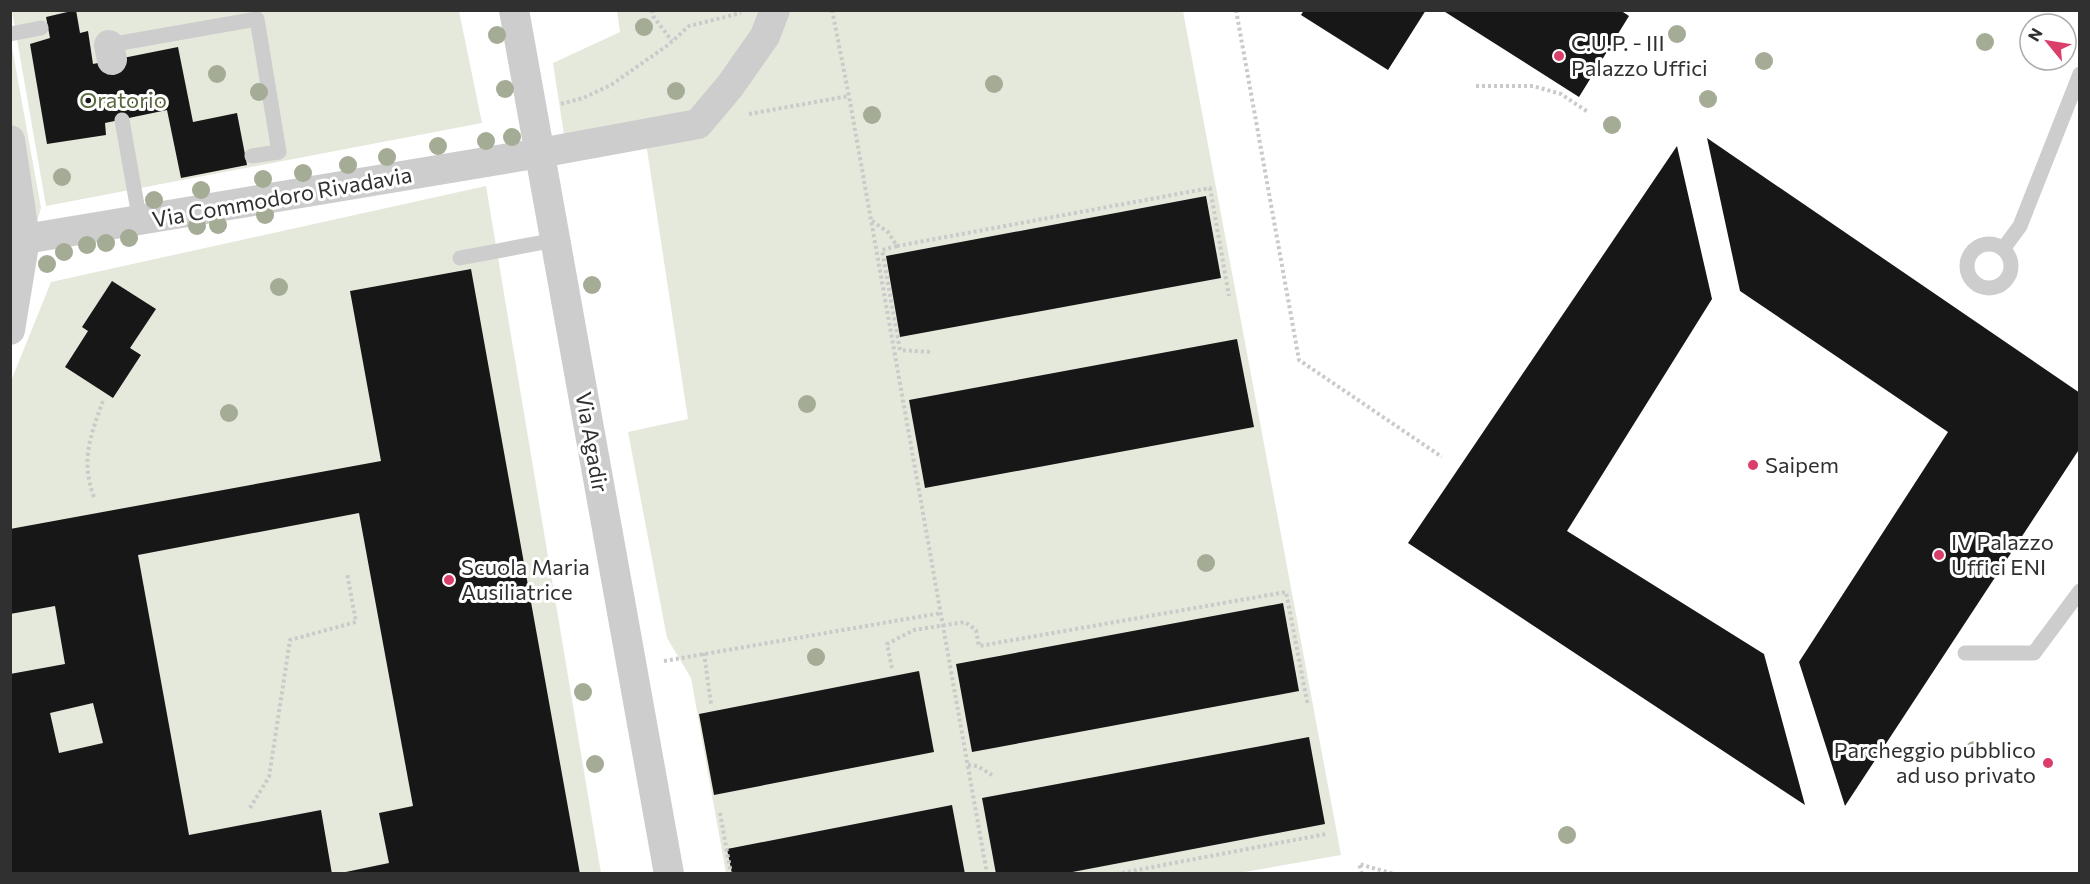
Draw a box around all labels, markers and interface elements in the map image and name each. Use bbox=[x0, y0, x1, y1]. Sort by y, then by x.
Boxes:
north arrow bbox=[2018, 12, 2078, 72]
text: N bbox=[2023, 24, 2046, 44]
place label: C.U.P. - III Palazzo Uffici bbox=[1571, 29, 1708, 81]
marker: C.U.P. - III Palazzo Uffici bbox=[1552, 49, 1566, 63]
park label: Oratorio bbox=[79, 86, 167, 113]
street label: Via Commodoro Rivadavia bbox=[150, 160, 414, 233]
street label: Via Agadir bbox=[570, 390, 615, 494]
place label: Saipem bbox=[1765, 451, 1839, 478]
marker: Saipem bbox=[1746, 458, 1760, 472]
place label: IV Palazzo Uffici ENI bbox=[1951, 528, 2054, 580]
marker: IV Palazzo Uffici ENI bbox=[1932, 548, 1946, 562]
place label: Scuola Maria Ausiliatrice bbox=[461, 553, 590, 605]
marker: Scuola Maria Ausiliatrice bbox=[442, 573, 456, 587]
place label: Parcheggio pubblico ad uso privato bbox=[1834, 736, 2036, 788]
marker: Parcheggio pubblico ad uso privato bbox=[2041, 756, 2055, 770]

